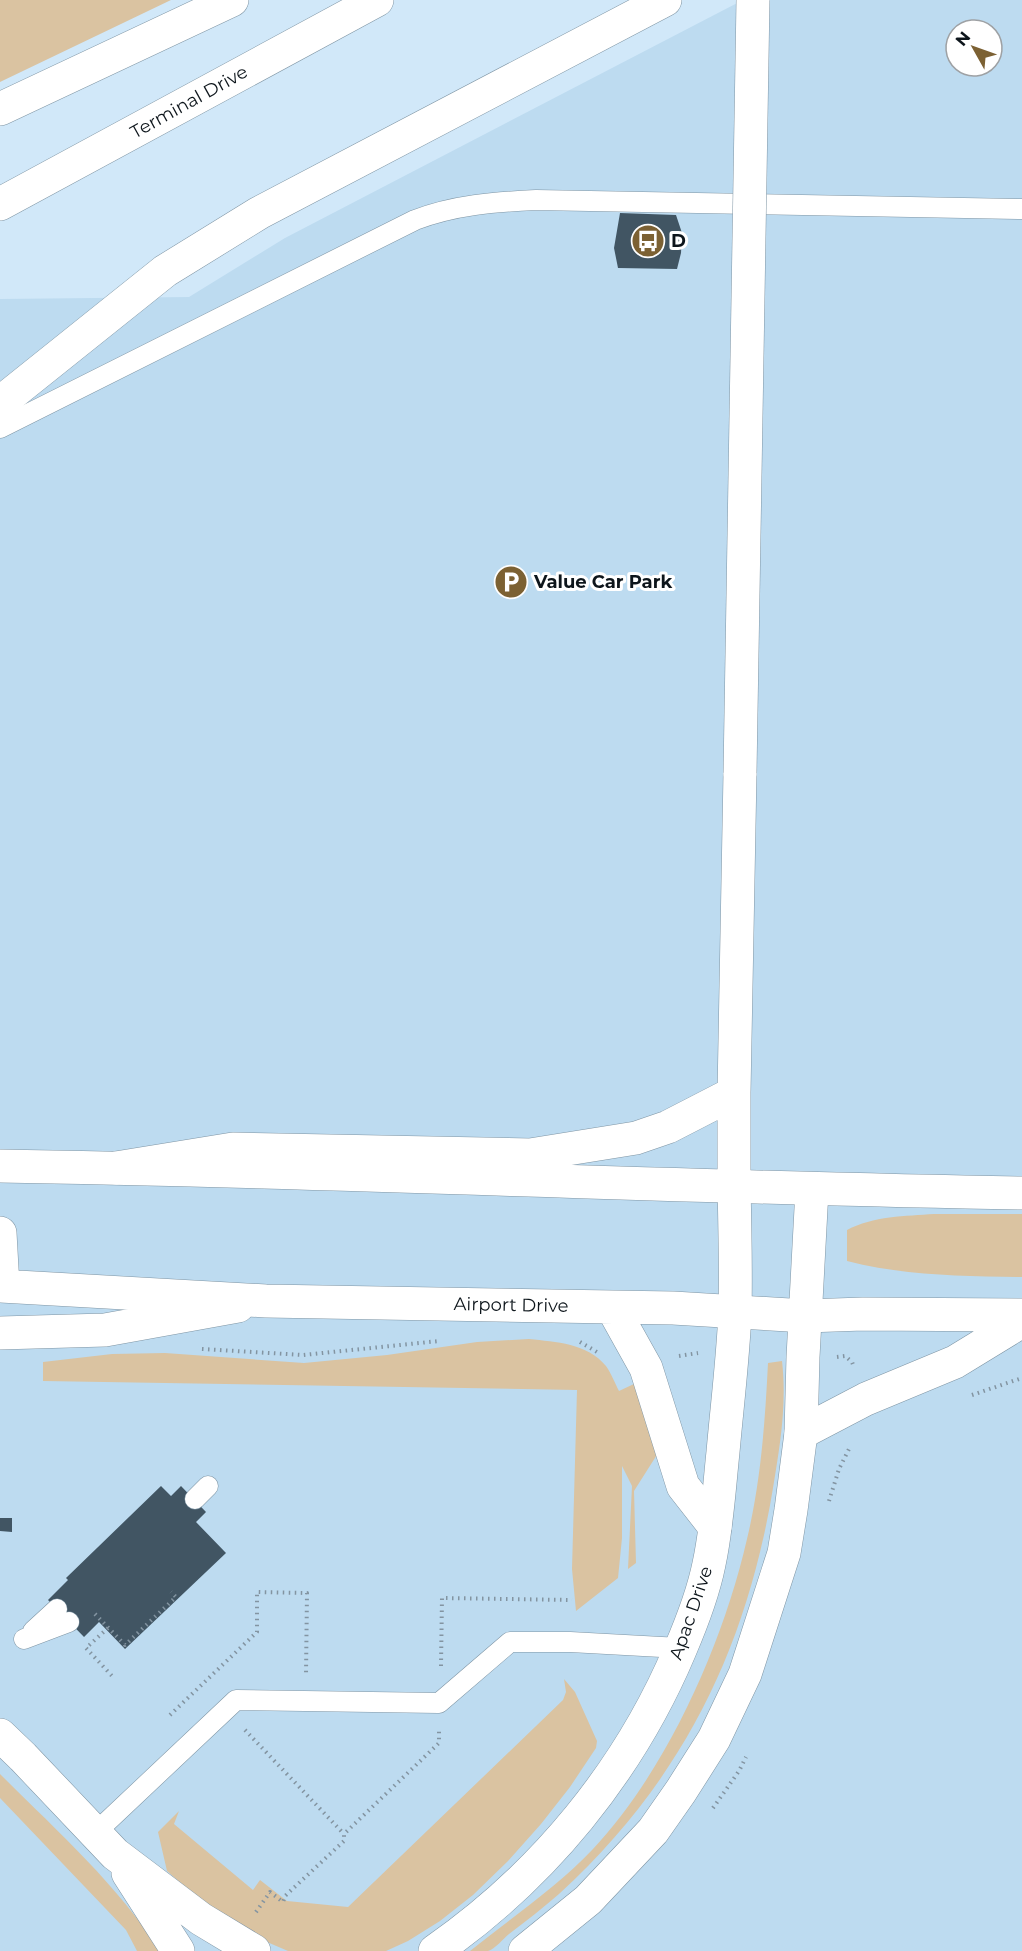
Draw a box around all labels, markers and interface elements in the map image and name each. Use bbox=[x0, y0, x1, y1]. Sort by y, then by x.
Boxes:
north arrow bbox=[944, 18, 1004, 78]
text: N bbox=[951, 28, 974, 50]
street label: Terminal Drive bbox=[126, 61, 252, 143]
bus stop icon: D bbox=[630, 223, 666, 259]
place label: D bbox=[671, 230, 686, 252]
parking icon: Value Car Park bbox=[493, 564, 529, 600]
place label: Value Car Park bbox=[533, 571, 672, 593]
street label: Airport Drive bbox=[453, 1293, 569, 1317]
street label: Apac Drive bbox=[665, 1563, 717, 1663]

